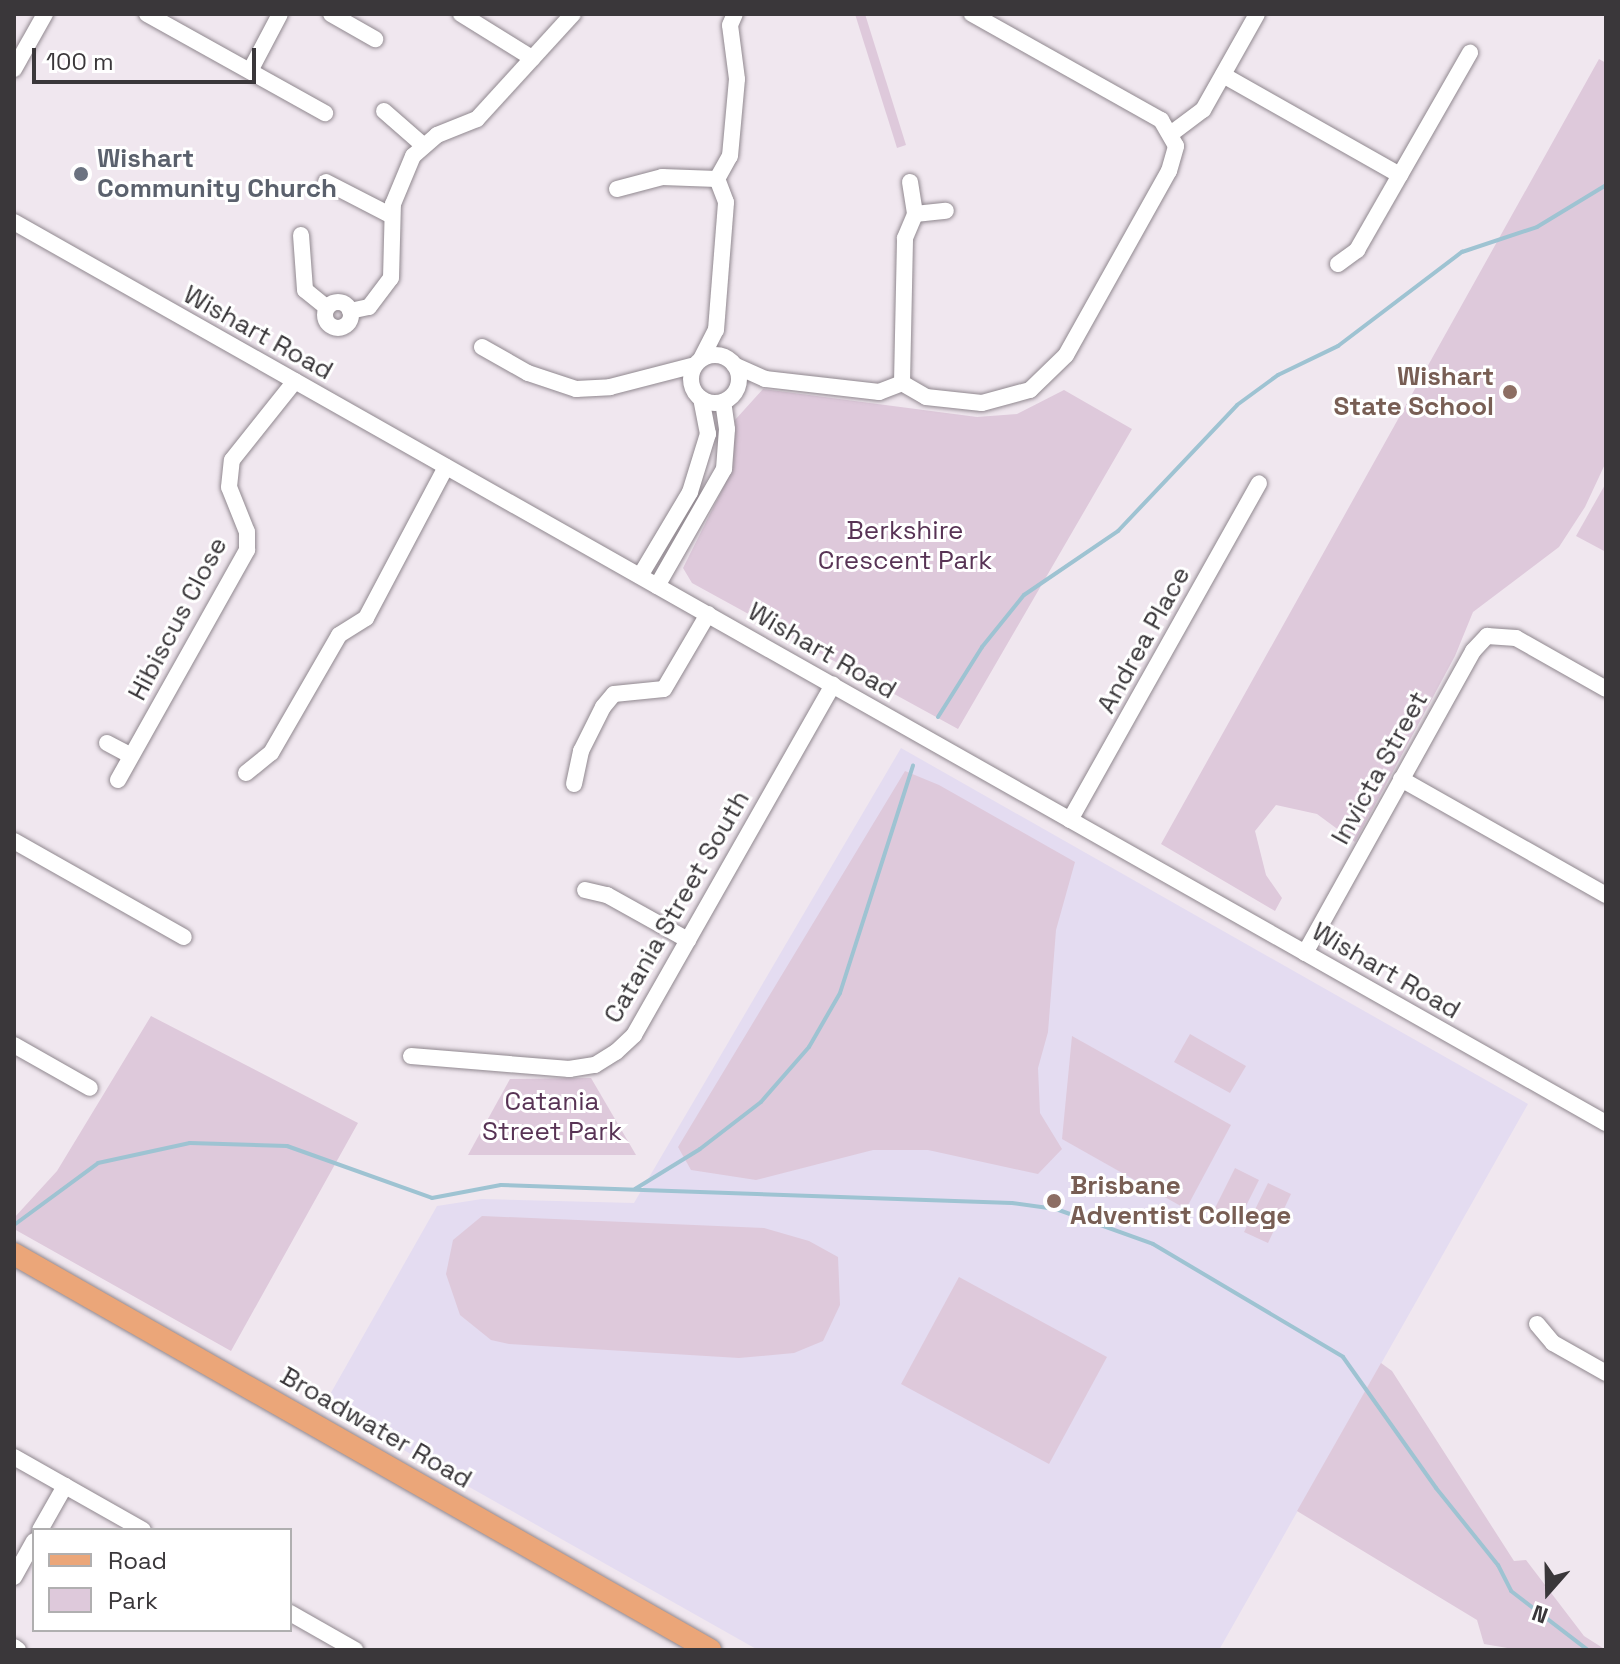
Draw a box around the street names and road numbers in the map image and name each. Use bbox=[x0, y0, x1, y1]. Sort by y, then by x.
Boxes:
street label: Wishart Road bbox=[178, 279, 338, 387]
street label: Hibiscus Close bbox=[122, 532, 234, 706]
street label: Andrea Place bbox=[1091, 561, 1197, 719]
street label: Wishart Road bbox=[742, 596, 902, 706]
street label: Invicta Street bbox=[1325, 686, 1435, 850]
street label: Catania Street South bbox=[598, 785, 756, 1029]
street label: Wishart Road bbox=[1306, 916, 1466, 1026]
street label: Broadwater Road bbox=[275, 1361, 477, 1495]

